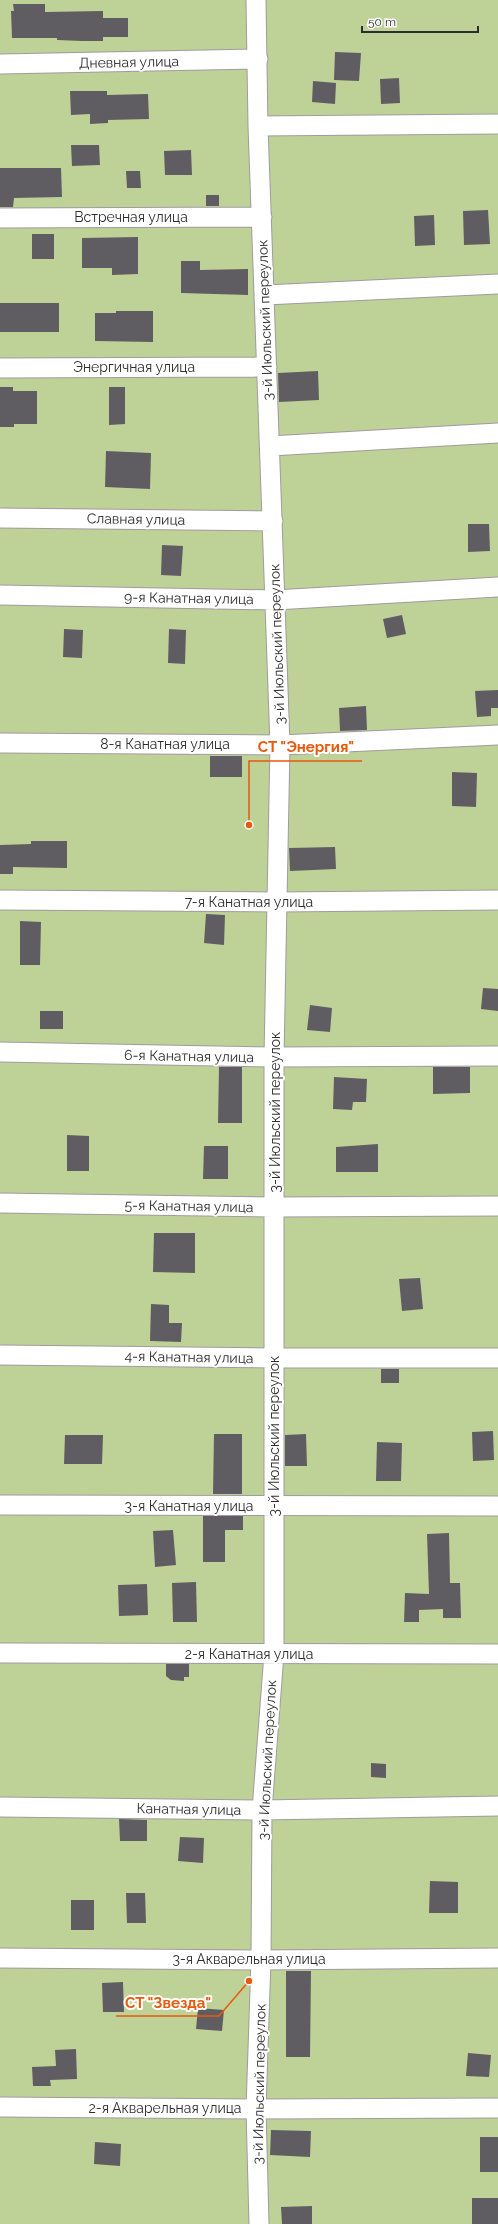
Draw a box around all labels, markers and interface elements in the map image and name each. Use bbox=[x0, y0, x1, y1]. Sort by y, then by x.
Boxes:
scale bar bbox=[362, 8, 478, 34]
text: 50 m bbox=[368, 15, 396, 29]
street label: Дневная улица bbox=[79, 53, 179, 71]
street label: Встречная улица bbox=[74, 209, 188, 225]
street label: 3-й Июльский переулок bbox=[254, 239, 276, 401]
street label: Энергичная улица bbox=[73, 359, 195, 375]
street label: Славная улица bbox=[87, 510, 185, 528]
street label: 3-й Июльский переулок bbox=[266, 563, 288, 725]
street label: 9-я Канатная улица bbox=[124, 589, 254, 607]
callout: СТ "Энергия" bbox=[249, 734, 362, 761]
street label: 8-я Канатная улица bbox=[100, 736, 230, 752]
text: СТ "Энергия" bbox=[258, 738, 354, 756]
street label: 7-я Канатная улица bbox=[185, 894, 313, 910]
street label: 3-й Июльский переулок bbox=[267, 1032, 283, 1192]
street label: 6-я Канатная улица bbox=[124, 1047, 254, 1065]
street label: 5-я Канатная улица bbox=[124, 1197, 254, 1215]
street label: 4-я Канатная улица bbox=[124, 1348, 254, 1366]
street label: 3-й Июльский переулок bbox=[266, 1356, 282, 1516]
street label: 3-я Канатная улица bbox=[125, 1498, 253, 1514]
street label: 2-я Канатная улица bbox=[185, 1646, 313, 1662]
street label: 3-й Июльский переулок bbox=[255, 1679, 279, 1841]
street label: Канатная улица bbox=[137, 1800, 241, 1818]
street label: 3-я Акварельная улица bbox=[172, 1951, 326, 1967]
callout: СТ "Звезда" bbox=[116, 1989, 219, 2016]
text: СТ "Звезда" bbox=[125, 1994, 211, 2012]
street label: 3-й Июльский переулок bbox=[250, 2003, 268, 2165]
street label: 2-я Акварельная улица bbox=[89, 2100, 241, 2116]

